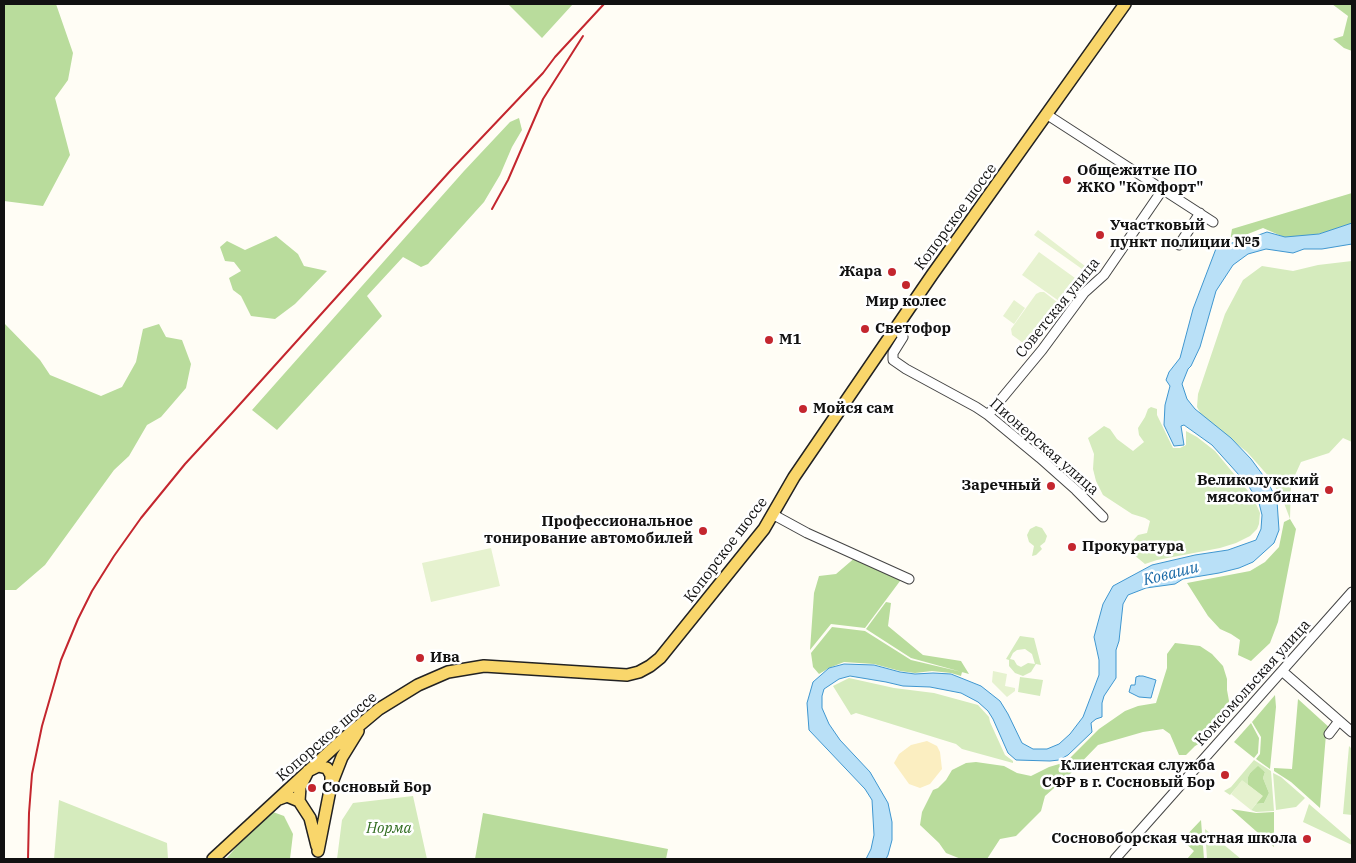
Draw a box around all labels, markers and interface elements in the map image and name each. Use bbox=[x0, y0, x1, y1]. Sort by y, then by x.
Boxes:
street label: Копорское шоссе bbox=[911, 160, 1001, 274]
place label: Общежитие ПО ЖКО "Комфорт" bbox=[1077, 162, 1203, 197]
marker: Общежитие ПО ЖКО "Комфорт" bbox=[1061, 174, 1073, 186]
place label: Участковый пункт полиции №5 bbox=[1110, 217, 1260, 252]
marker: Участковый пункт полиции №5 bbox=[1094, 229, 1106, 241]
street label: Советская улица bbox=[1012, 254, 1104, 362]
place label: Жара bbox=[839, 263, 882, 281]
marker: Жара bbox=[886, 266, 898, 278]
marker: Мир колес bbox=[900, 279, 912, 291]
place label: Мир колес bbox=[866, 293, 946, 311]
place label: Светофор bbox=[875, 320, 951, 338]
marker: Светофор bbox=[859, 323, 871, 335]
place label: М1 bbox=[779, 331, 801, 349]
marker: М1 bbox=[763, 334, 775, 346]
street label: Пионерская улица bbox=[986, 395, 1102, 499]
place label: Мойся сам bbox=[813, 400, 894, 418]
marker: Мойся сам bbox=[797, 403, 809, 415]
place label: Великолукский мясокомбинат bbox=[1197, 472, 1319, 507]
place label: Заречный bbox=[962, 477, 1041, 495]
marker: Заречный bbox=[1045, 480, 1057, 492]
marker: Великолукский мясокомбинат bbox=[1323, 484, 1335, 496]
street label: Копорское шоссе bbox=[680, 494, 772, 606]
place label: Профессиональное тонирование автомобилей bbox=[484, 513, 693, 548]
marker: Профессиональное тонирование автомобилей bbox=[697, 525, 709, 537]
place label: Прокуратура bbox=[1082, 538, 1184, 556]
marker: Прокуратура bbox=[1066, 541, 1078, 553]
water label: Коваши bbox=[1141, 558, 1201, 590]
street label: Комсомольская улица bbox=[1191, 616, 1315, 750]
place label: Ива bbox=[430, 649, 460, 667]
marker: Ива bbox=[414, 652, 426, 664]
street label: Копорское шоссе bbox=[273, 688, 381, 786]
place label: Клиентская служба СФР в г. Сосновый Бор bbox=[1042, 757, 1215, 792]
marker: Клиентская служба СФР в г. Сосновый Бор bbox=[1219, 769, 1231, 781]
place label: Сосновый Бор bbox=[322, 779, 431, 797]
marker: Сосновый Бор bbox=[306, 782, 318, 794]
park label: Норма bbox=[366, 820, 412, 838]
place label: Сосновоборская частная школа bbox=[1051, 830, 1297, 848]
marker: Сосновоборская частная школа bbox=[1301, 833, 1313, 845]

